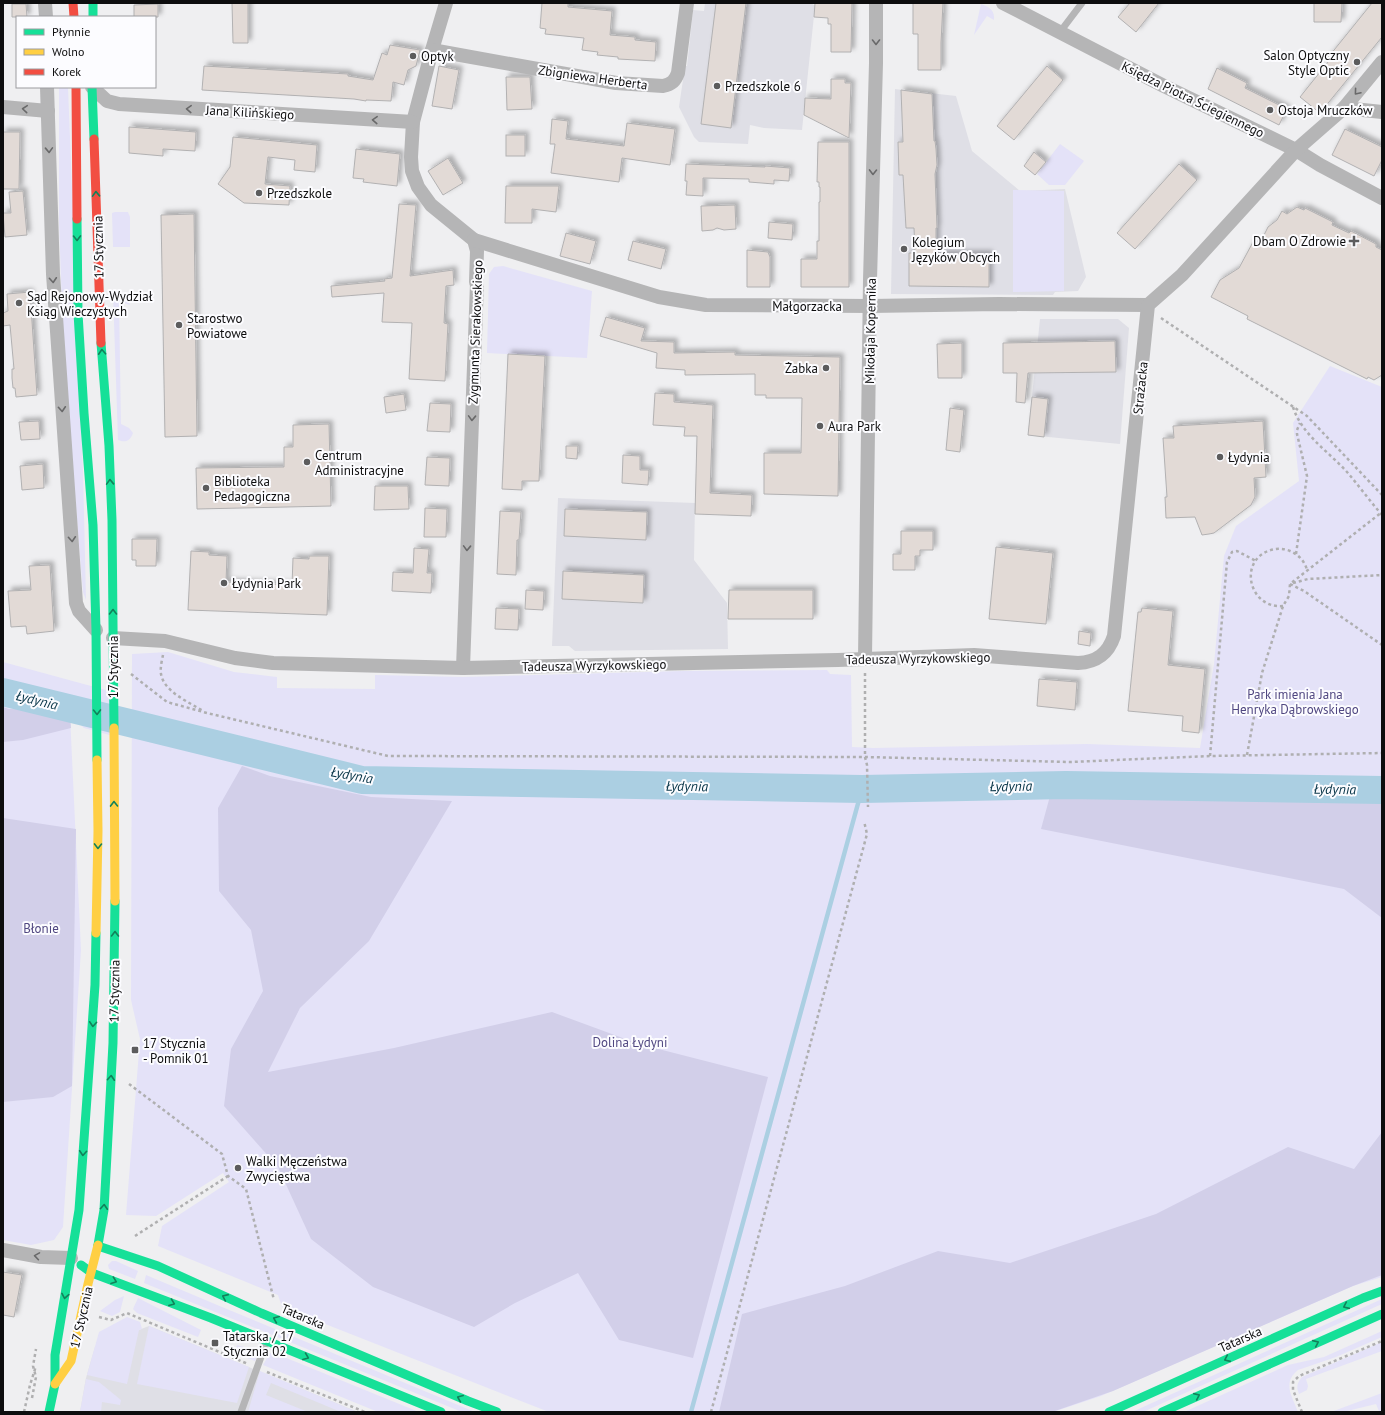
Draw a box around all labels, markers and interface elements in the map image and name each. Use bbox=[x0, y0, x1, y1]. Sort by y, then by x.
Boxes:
legend bbox=[16, 16, 156, 88]
text: Płynnie bbox=[52, 24, 90, 39]
one-way arrow bbox=[872, 39, 880, 45]
text: Wolno bbox=[52, 44, 84, 59]
place label: Salon Optyczny Style Optic bbox=[1263, 47, 1349, 79]
place label: Optyk bbox=[421, 48, 454, 65]
marker: Optyk bbox=[408, 51, 418, 61]
street label: Księdza Piotra Ściegiennego bbox=[1119, 57, 1267, 141]
marker: Salon Optyczny Style Optic bbox=[1352, 57, 1362, 67]
street label: Zbigniewa Herberta bbox=[537, 61, 649, 94]
text: Korek bbox=[52, 64, 81, 79]
place label: Przedszkole 6 bbox=[725, 78, 801, 95]
marker: Przedszkole 6 bbox=[712, 81, 722, 91]
one-way arrow bbox=[1355, 88, 1362, 95]
street label: Jana Kilińskiego bbox=[204, 102, 295, 123]
place label: Ostoja Mruczków bbox=[1278, 102, 1373, 119]
one-way arrow bbox=[22, 104, 28, 113]
one-way arrow bbox=[186, 104, 192, 113]
marker: Ostoja Mruczków bbox=[1265, 105, 1275, 115]
one-way arrow bbox=[371, 115, 378, 124]
one-way arrow bbox=[45, 147, 53, 153]
one-way arrow bbox=[869, 169, 877, 175]
place label: Przedszkole bbox=[267, 185, 332, 202]
marker: Przedszkole bbox=[254, 188, 264, 198]
one-way arrow bbox=[92, 191, 101, 197]
street label: 17 Stycznia bbox=[89, 216, 108, 278]
place label: Dbam O Zdrowie bbox=[1253, 233, 1346, 250]
place label: Kolegium Języków Obcych bbox=[911, 234, 1000, 266]
one-way arrow bbox=[73, 235, 81, 241]
marker: Dbam O Zdrowie bbox=[1349, 236, 1359, 246]
marker: Kolegium Języków Obcych bbox=[899, 244, 909, 254]
street label: Zygmunta Sierakowskiego bbox=[464, 259, 487, 405]
one-way arrow bbox=[49, 277, 58, 283]
street label: Mikołaja Kopernika bbox=[861, 278, 880, 384]
place label: Sąd Rejonowy-Wydział Ksiąg Wieczystych bbox=[27, 288, 153, 320]
marker: Sąd Rejonowy-Wydział Ksiąg Wieczystych bbox=[14, 298, 24, 308]
street label: Małgorzacka bbox=[772, 298, 842, 315]
place label: Starostwo Powiatowe bbox=[187, 310, 247, 342]
marker: Starostwo Powiatowe bbox=[174, 320, 184, 330]
one-way arrow bbox=[97, 349, 106, 355]
place label: Żabka bbox=[785, 360, 818, 377]
street label: Strażacka bbox=[1129, 361, 1152, 415]
marker: Żabka bbox=[821, 363, 831, 373]
one-way arrow bbox=[58, 406, 67, 412]
one-way arrow bbox=[468, 415, 476, 421]
place label: Aura Park bbox=[828, 418, 882, 435]
marker: Aura Park bbox=[815, 421, 825, 431]
place label: Centrum Administracyjne bbox=[315, 447, 404, 479]
place label: Łydynia bbox=[1228, 449, 1270, 466]
marker: Łydynia bbox=[1215, 452, 1225, 462]
marker: Centrum Administracyjne bbox=[302, 457, 312, 467]
place label: Biblioteka Pedagogiczna bbox=[214, 473, 290, 505]
one-way arrow bbox=[106, 479, 115, 485]
marker: Biblioteka Pedagogiczna bbox=[201, 483, 211, 493]
one-way arrow bbox=[67, 536, 76, 542]
one-way arrow bbox=[463, 545, 472, 551]
place label: Łydynia Park bbox=[232, 575, 302, 592]
marker: Łydynia Park bbox=[219, 578, 229, 588]
one-way arrow bbox=[109, 609, 117, 615]
street label: 17 Stycznia bbox=[105, 636, 122, 698]
street label: Tadeusza Wyrzykowskiego bbox=[846, 649, 991, 668]
street label: Tadeusza Wyrzykowskiego bbox=[522, 656, 667, 675]
water label: Łydynia bbox=[14, 686, 60, 714]
park label: Park imienia Jana Henryka Dąbrowskiego bbox=[1231, 686, 1359, 718]
one-way arrow bbox=[93, 709, 101, 715]
water label: Łydynia bbox=[330, 762, 375, 788]
water label: Łydynia bbox=[666, 777, 709, 795]
water label: Łydynia bbox=[990, 777, 1033, 795]
water label: Łydynia bbox=[1314, 780, 1357, 798]
one-way arrow bbox=[110, 801, 118, 807]
one-way arrow bbox=[94, 843, 102, 849]
park label: Błonie bbox=[23, 920, 59, 937]
one-way arrow bbox=[111, 931, 119, 937]
street label: 17 Stycznia bbox=[105, 960, 124, 1022]
one-way arrow bbox=[88, 1021, 97, 1027]
park label: Dolina Łydyni bbox=[593, 1034, 667, 1051]
place label: 17 Stycznia - Pomnik 01 bbox=[143, 1035, 209, 1067]
marker: 17 Stycznia - Pomnik 01 bbox=[130, 1045, 140, 1055]
one-way arrow bbox=[107, 1075, 115, 1081]
one-way arrow bbox=[79, 1150, 88, 1156]
place label: Walki Męczeństwa Zwycięstwa bbox=[246, 1153, 347, 1185]
marker: Walki Męczeństwa Zwycięstwa bbox=[233, 1163, 243, 1173]
one-way arrow bbox=[99, 1204, 108, 1211]
one-way arrow bbox=[34, 1252, 40, 1261]
one-way arrow bbox=[110, 1276, 117, 1284]
street label: 17 Stycznia bbox=[66, 1285, 97, 1350]
one-way arrow bbox=[61, 1293, 70, 1299]
one-way arrow bbox=[222, 1293, 229, 1301]
one-way arrow bbox=[169, 1298, 176, 1306]
street label: Tatarska bbox=[278, 1300, 327, 1333]
one-way arrow bbox=[1343, 1301, 1350, 1309]
one-way arrow bbox=[273, 1316, 280, 1324]
street label: Tatarska bbox=[1216, 1322, 1265, 1357]
place label: Tatarska / 17 Stycznia 02 bbox=[223, 1328, 294, 1360]
marker: Tatarska / 17 Stycznia 02 bbox=[210, 1338, 220, 1348]
one-way arrow bbox=[1311, 1340, 1319, 1348]
one-way arrow bbox=[302, 1352, 309, 1360]
one-way arrow bbox=[1224, 1354, 1232, 1362]
one-way arrow bbox=[1193, 1393, 1201, 1401]
one-way arrow bbox=[457, 1395, 465, 1403]

